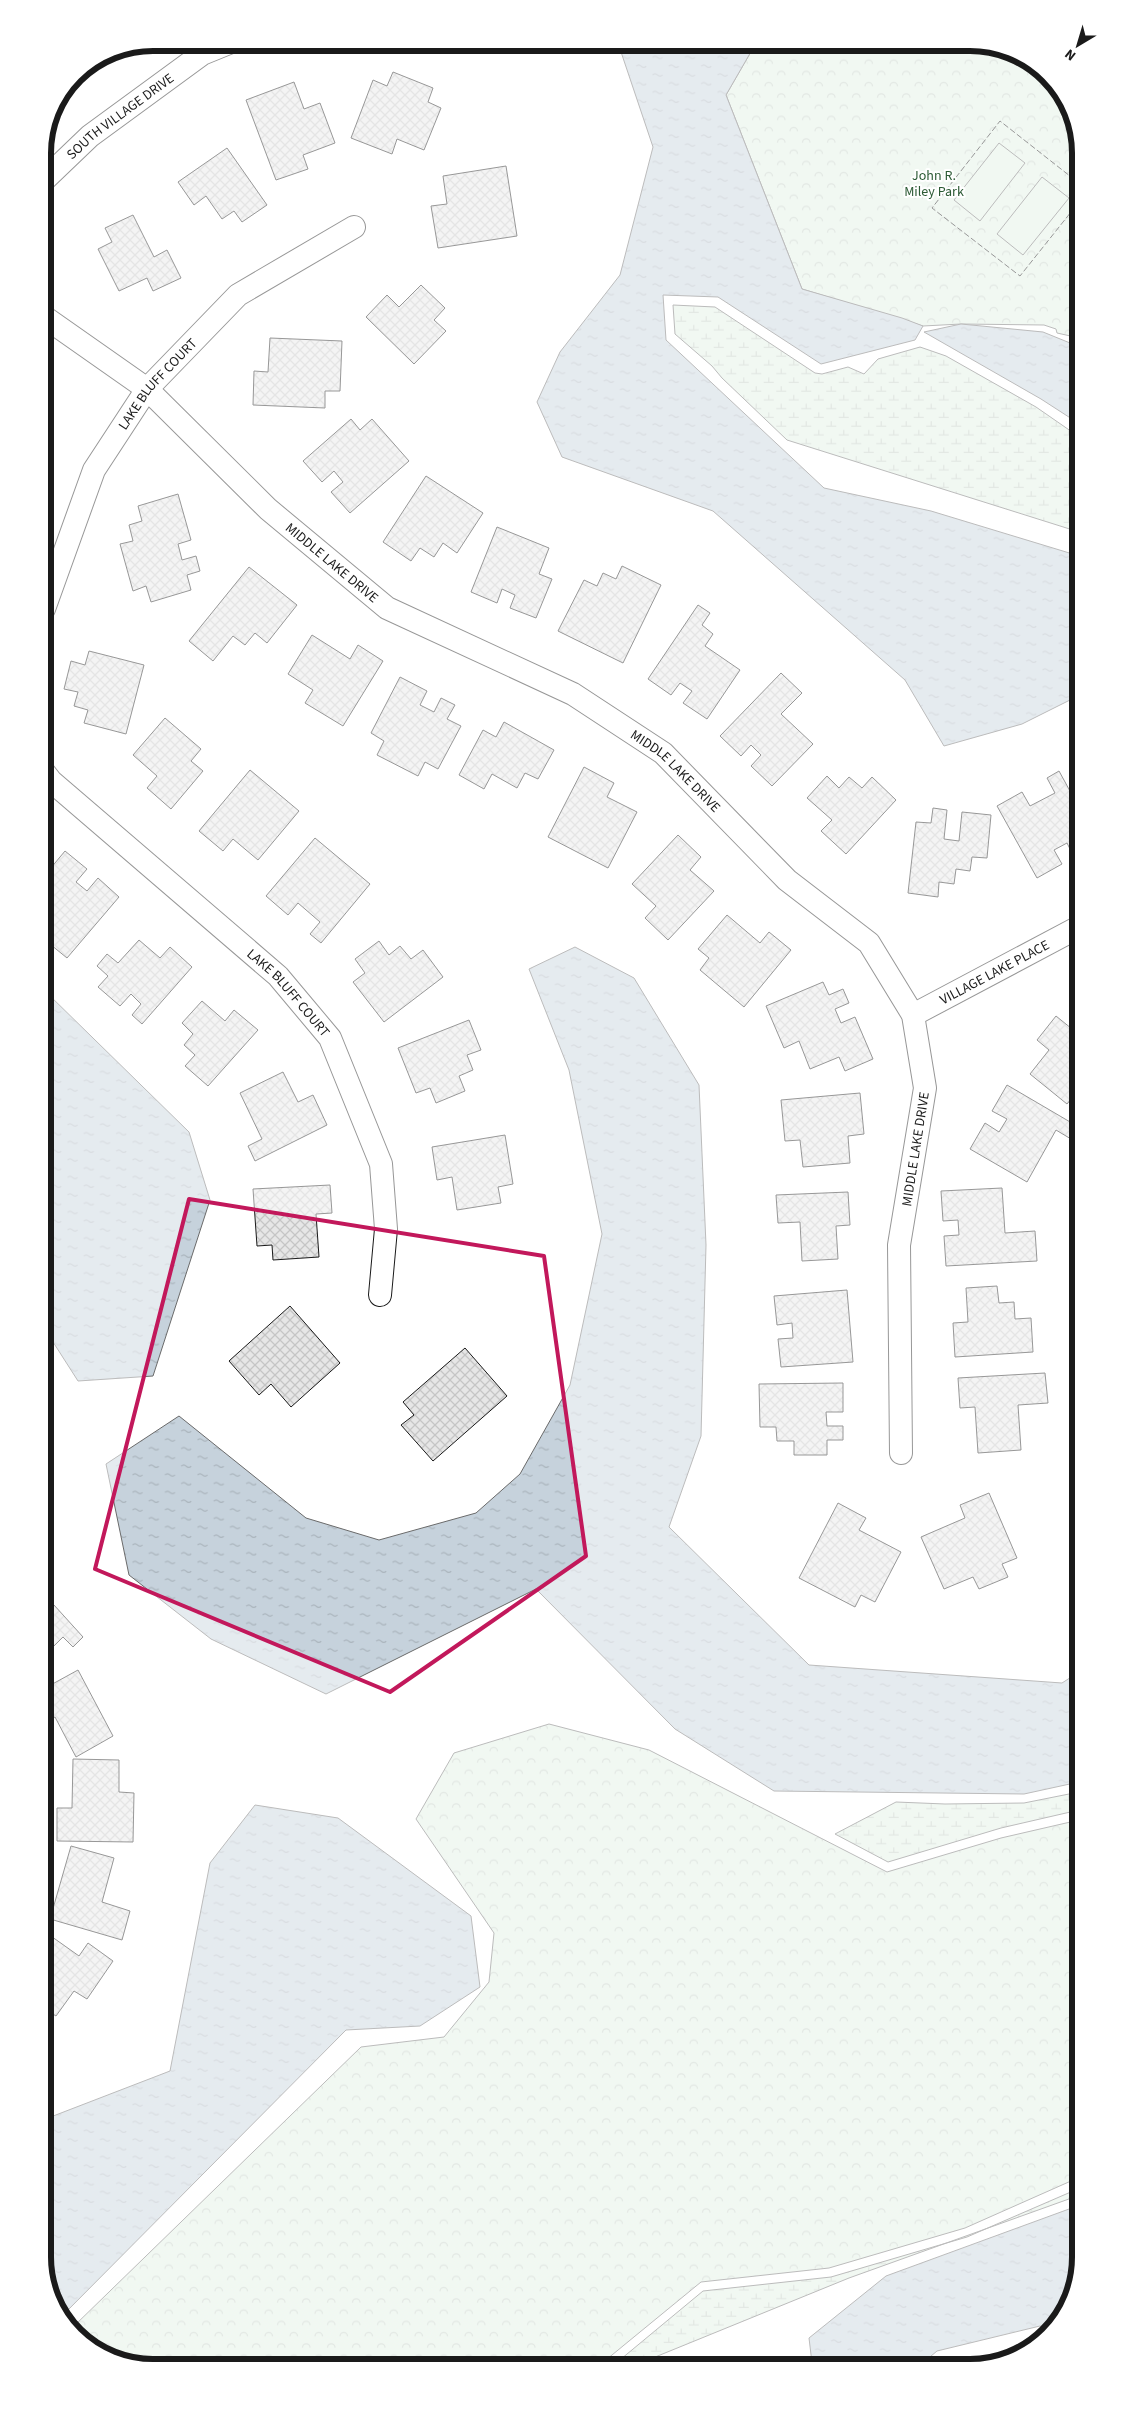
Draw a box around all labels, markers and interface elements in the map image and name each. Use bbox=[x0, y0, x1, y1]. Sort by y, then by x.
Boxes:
north arrow bbox=[1053, 20, 1103, 70]
text: N bbox=[1061, 44, 1080, 65]
street label: SOUTH VILLAGE DRIVE bbox=[62, 69, 178, 164]
park label: John R. Miley Park bbox=[904, 166, 964, 202]
street label: LAKE BLUFF COURT bbox=[114, 334, 202, 434]
street label: MIDDLE LAKE DRIVE bbox=[281, 518, 382, 608]
street label: MIDDLE LAKE DRIVE bbox=[626, 725, 725, 817]
street label: VILLAGE LAKE PLACE bbox=[936, 936, 1053, 1010]
street label: LAKE BLUFF COURT bbox=[242, 945, 334, 1042]
street label: MIDDLE LAKE DRIVE bbox=[897, 1090, 935, 1208]

